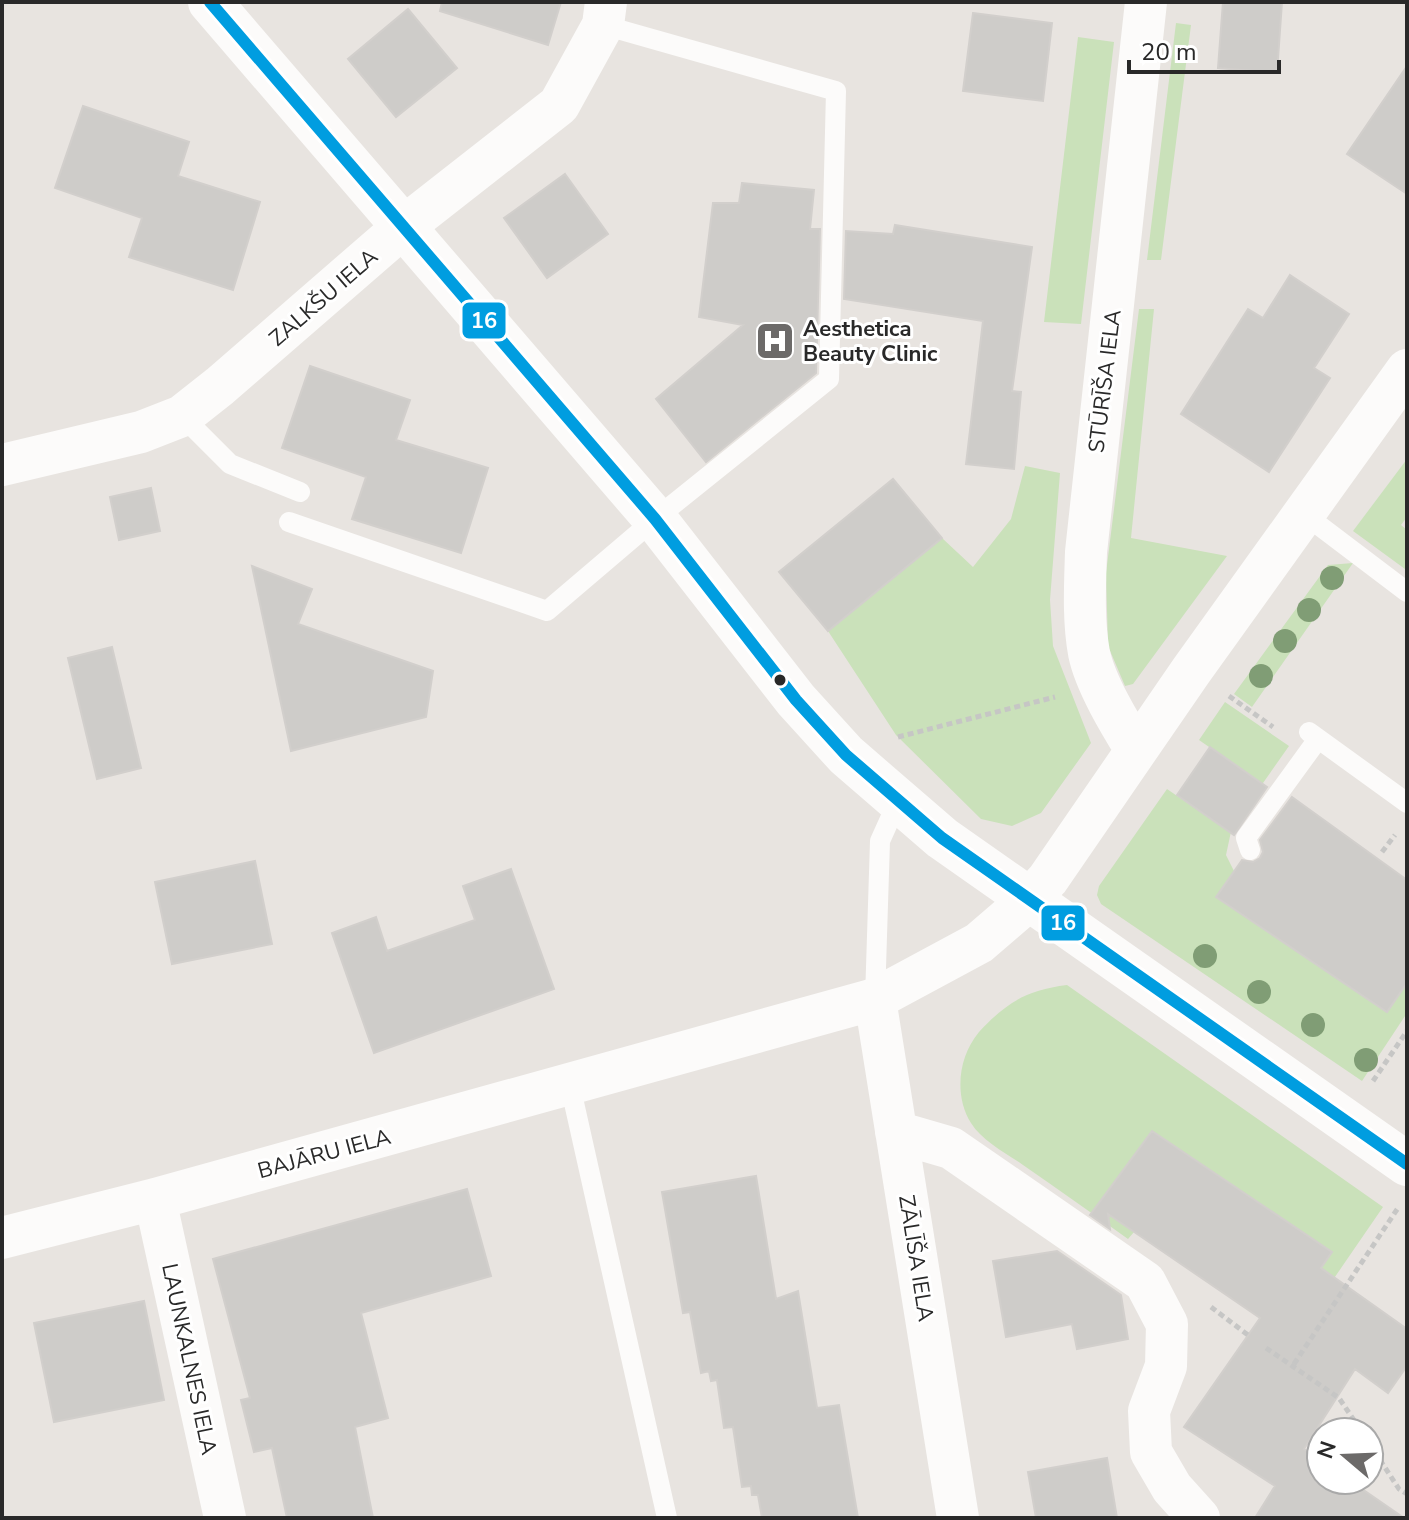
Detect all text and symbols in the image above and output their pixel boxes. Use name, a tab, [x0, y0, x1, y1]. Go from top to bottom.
scale bar	[1129, 24, 1279, 74]
text: 20 m	[1141, 36, 1197, 68]
street label: ZALKŠU IELA	[263, 242, 384, 353]
line badge: 16	[461, 301, 507, 340]
text: 16	[471, 306, 497, 336]
street label: STŪRĪŠA IELA	[1081, 308, 1129, 454]
place label: Aesthetica Beauty Clinic	[803, 314, 938, 369]
hospital icon: Aesthetica Beauty Clinic	[754, 320, 796, 362]
unlabelled marker	[772, 672, 788, 688]
line badge: 16	[1040, 904, 1086, 942]
text: 16	[1050, 908, 1076, 938]
street label: BAJĀRU IELA	[254, 1122, 394, 1186]
street label: ZĀLĪŠA IELA	[891, 1193, 941, 1323]
street label: LAUNKALNES IELA	[154, 1261, 224, 1458]
north arrow	[1305, 1416, 1385, 1496]
text: N	[1310, 1437, 1344, 1462]

